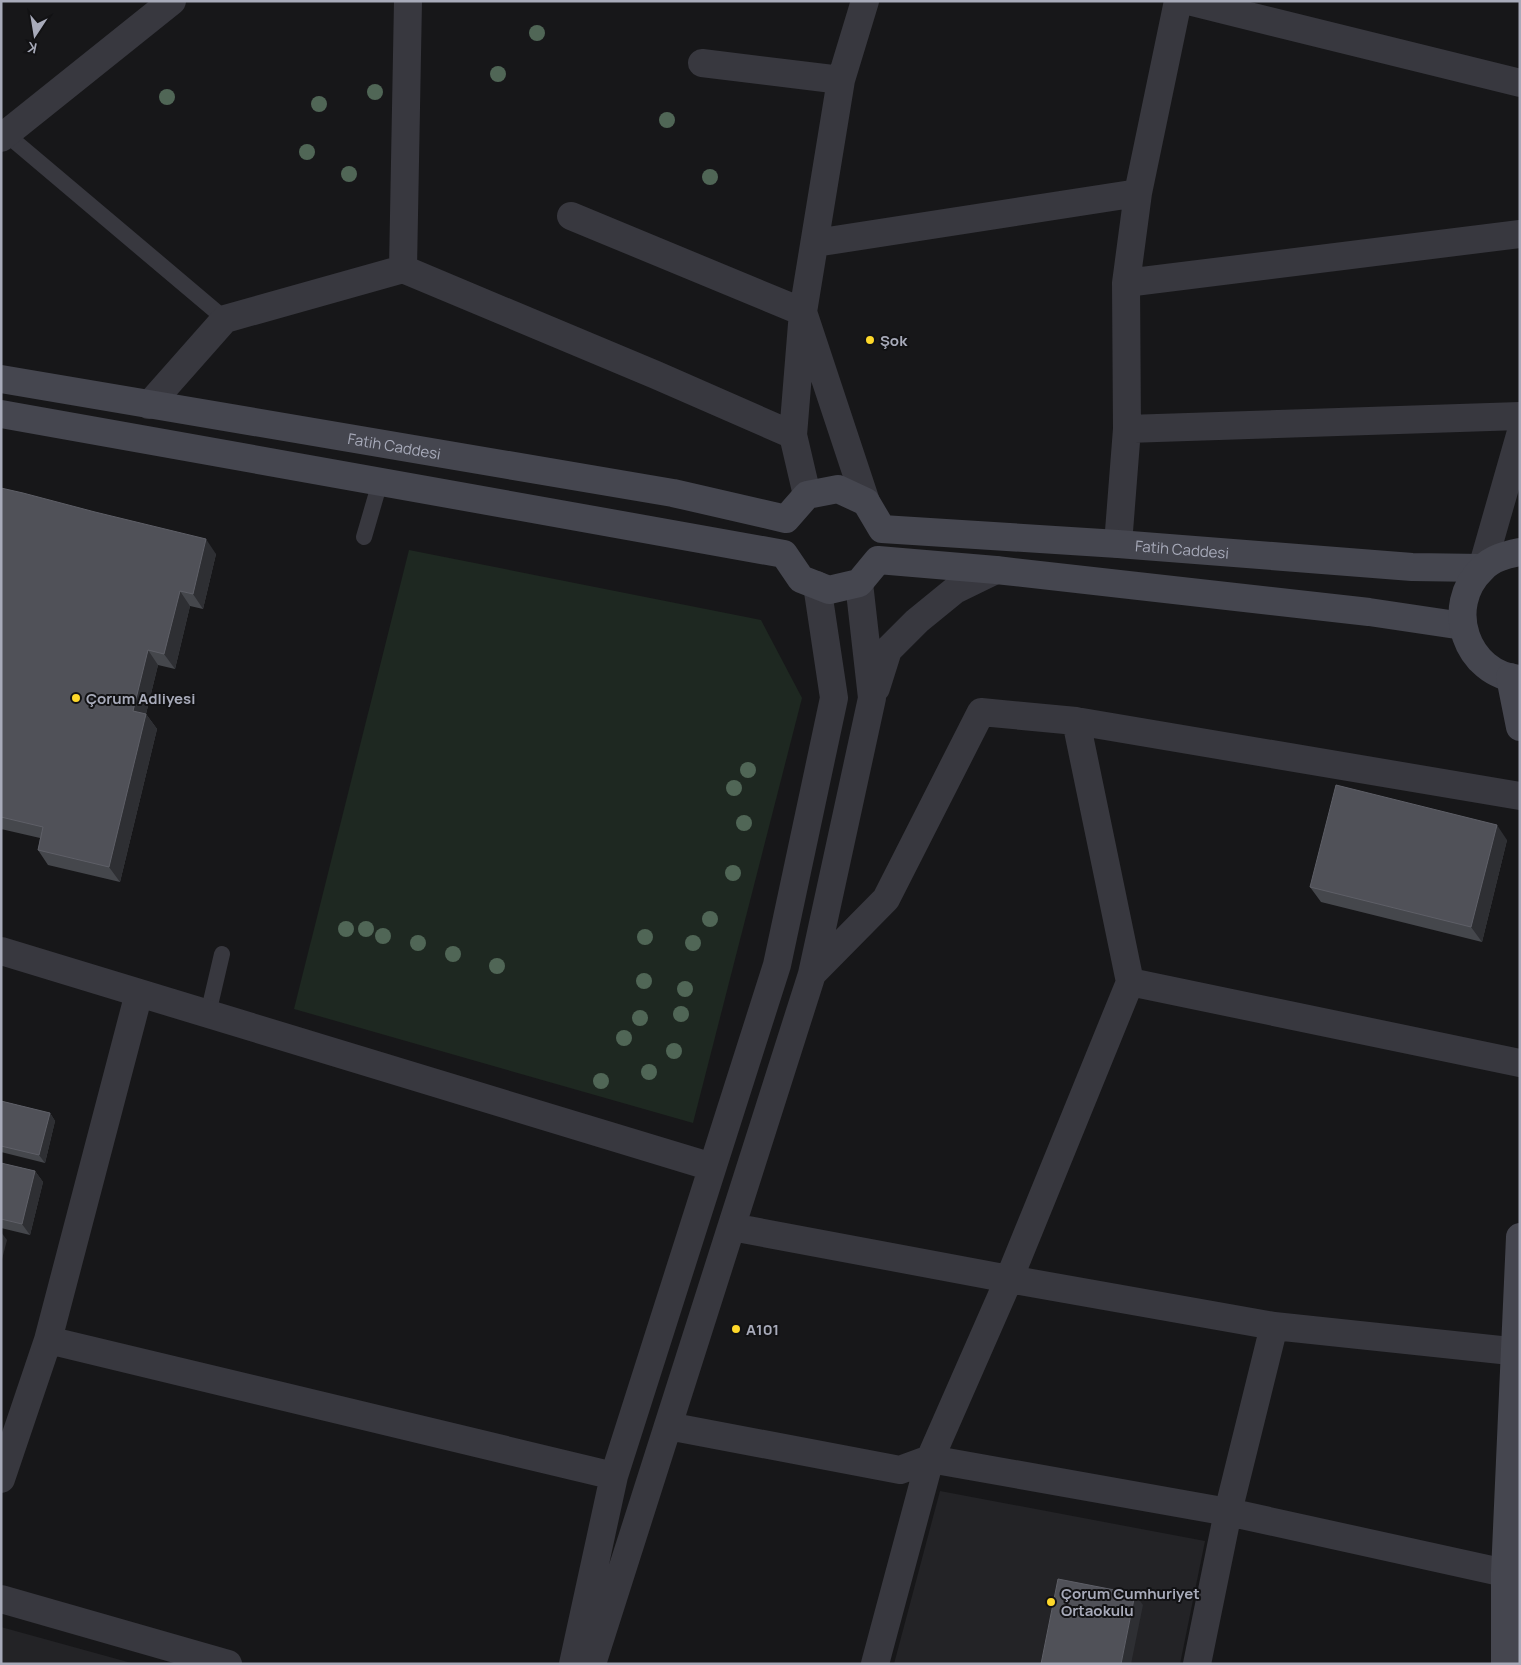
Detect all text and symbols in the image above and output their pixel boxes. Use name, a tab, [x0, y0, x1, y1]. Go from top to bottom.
north arrow	[10, 10, 60, 60]
text: K	[25, 38, 39, 58]
place label: Şok	[880, 330, 908, 351]
marker: Şok	[864, 334, 876, 346]
street label: Fatih Caddesi	[346, 428, 443, 464]
street label: Fatih Caddesi	[1134, 535, 1230, 563]
place label: Çorum Adliyesi	[86, 688, 195, 709]
marker: Çorum Adliyesi	[70, 692, 82, 704]
place label: A101	[746, 1319, 779, 1340]
marker: A101	[730, 1323, 742, 1335]
place label: Çorum Cumhuriyet Ortaokulu	[1061, 1583, 1200, 1621]
marker: Çorum Cumhuriyet Ortaokulu	[1045, 1596, 1057, 1608]

